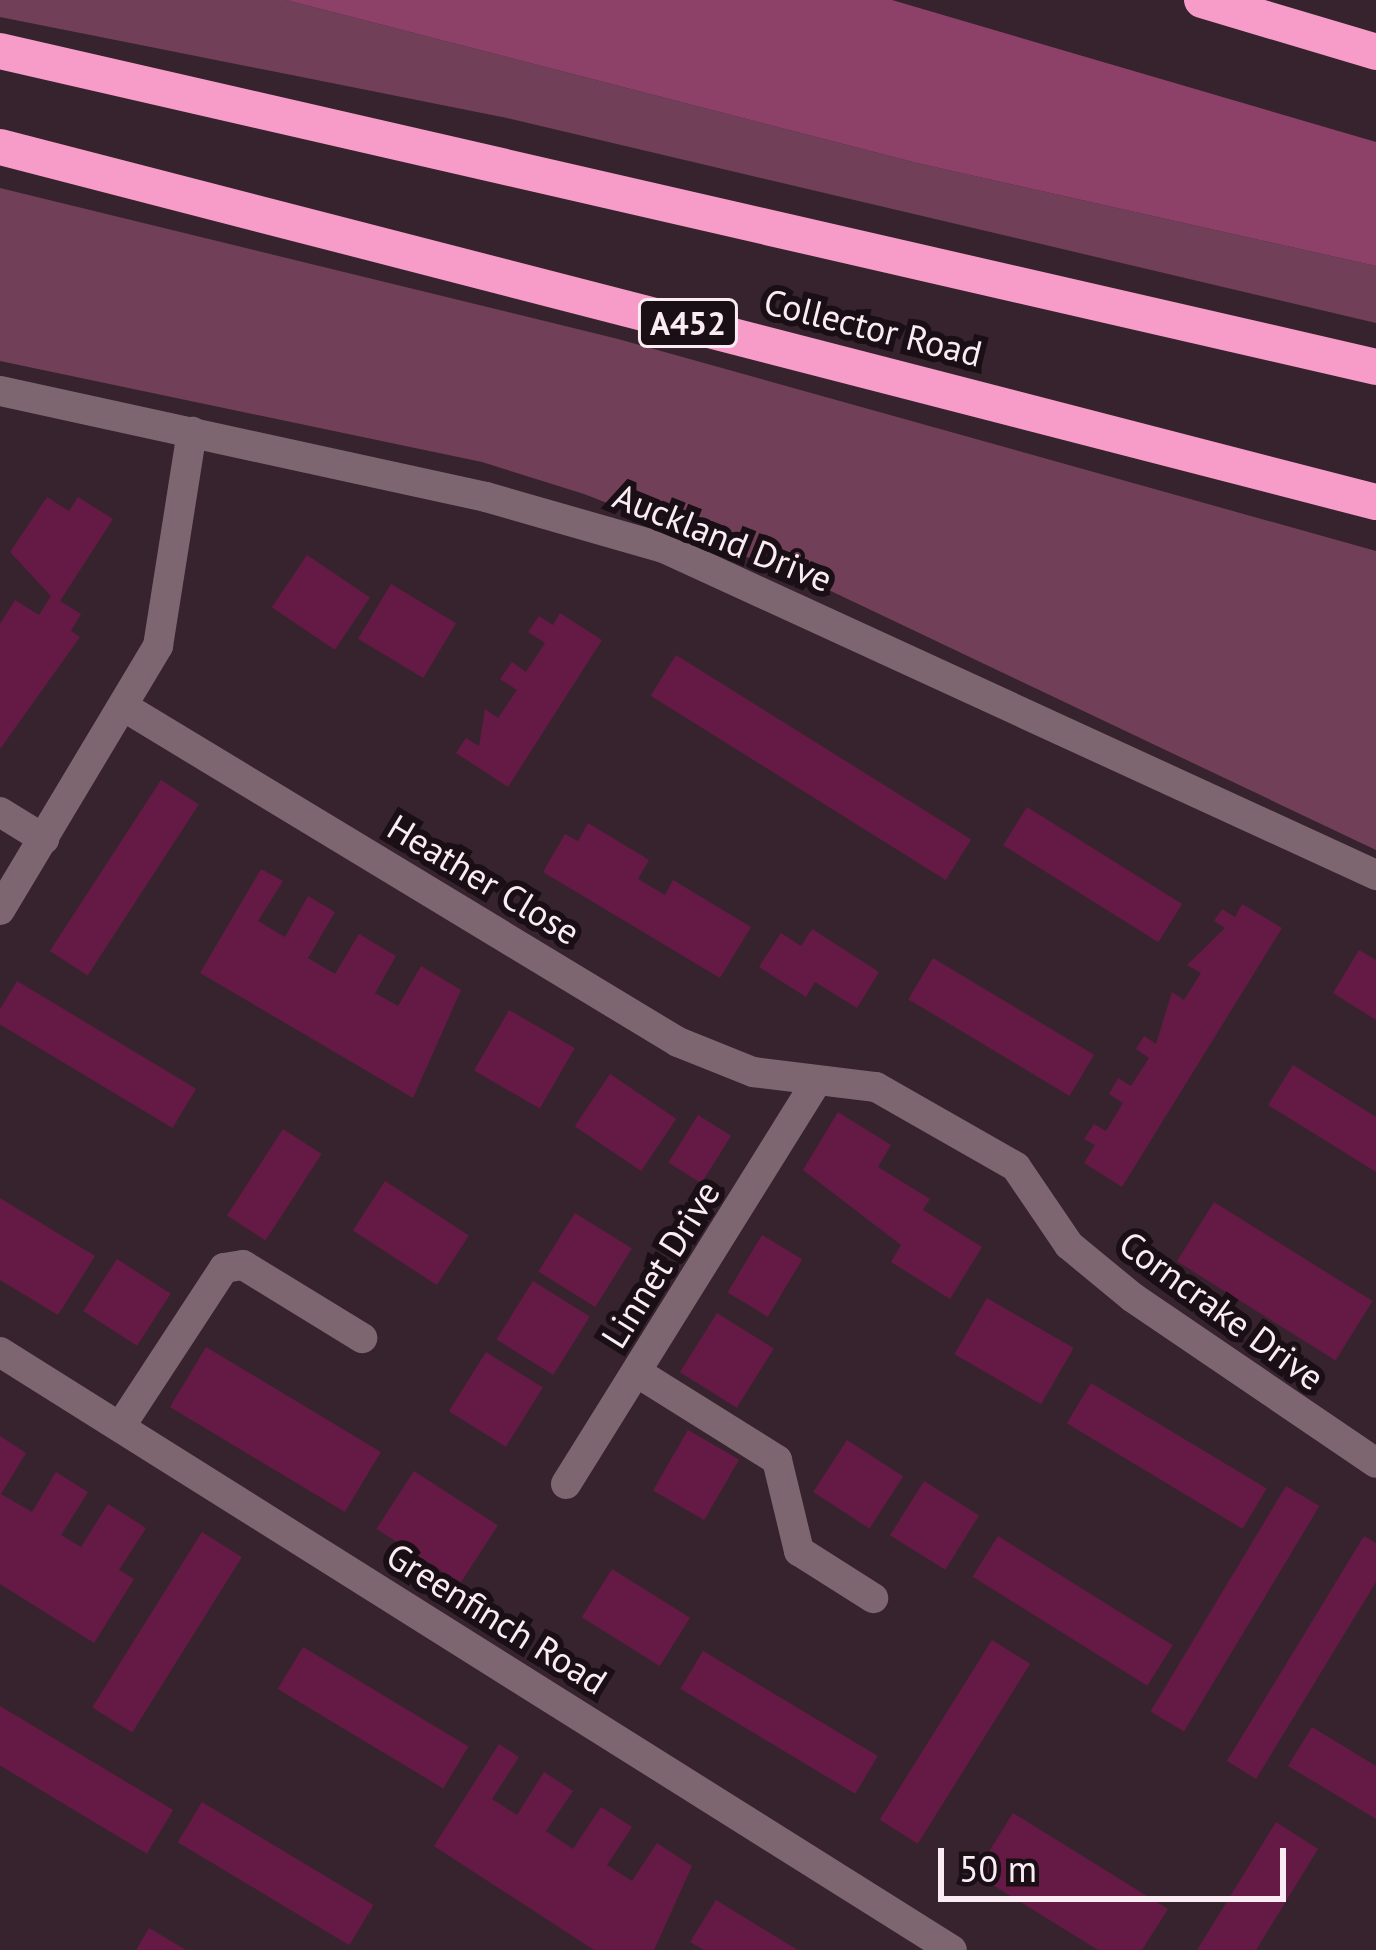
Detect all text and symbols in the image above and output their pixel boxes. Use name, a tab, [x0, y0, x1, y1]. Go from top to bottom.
street label: Collector Road	[760, 279, 986, 375]
road number: A452	[637, 296, 739, 350]
street label: Auckland Drive	[608, 474, 838, 600]
street label: Heather Close	[380, 805, 588, 953]
street label: Linnet Drive	[592, 1173, 728, 1355]
street label: Corncrake Drive	[1111, 1221, 1333, 1399]
street label: Greenfinch Road	[379, 1533, 615, 1703]
scale bar	[944, 1824, 1292, 1898]
text: 50 m	[959, 1845, 1037, 1892]

